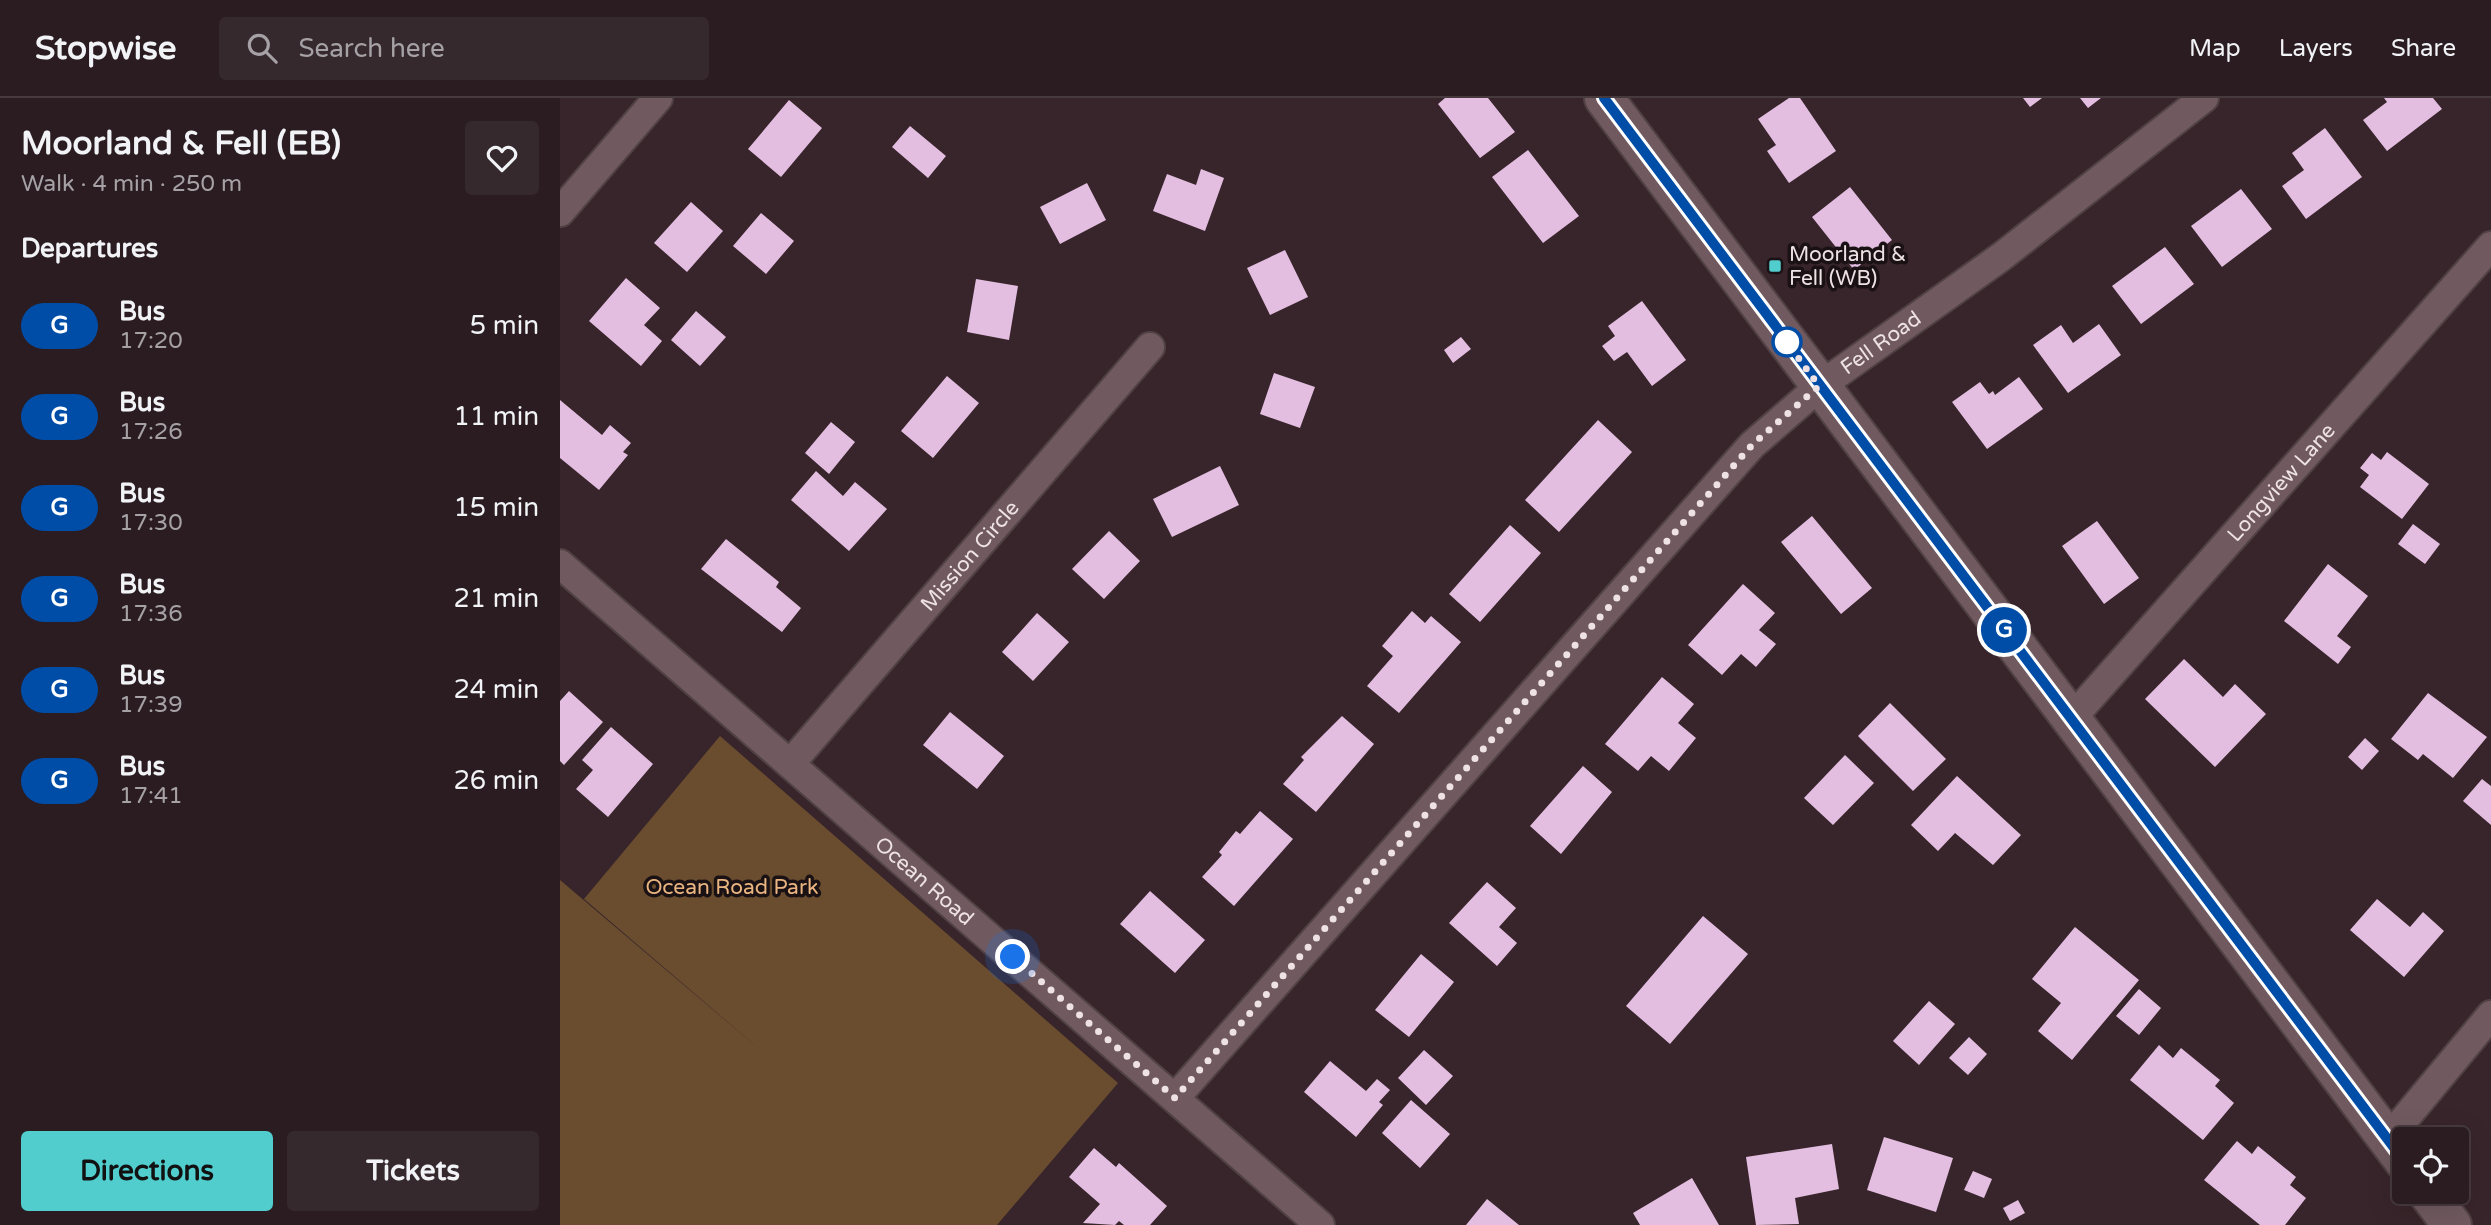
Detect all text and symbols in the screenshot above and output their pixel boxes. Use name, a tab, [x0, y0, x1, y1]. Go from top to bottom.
search box	[219, 17, 709, 80]
text: Stopwise	[35, 29, 177, 68]
icon: search	[243, 29, 281, 67]
text: Search here	[299, 33, 445, 64]
text: Map	[2189, 34, 2241, 63]
text: Layers	[2279, 34, 2353, 63]
text: Share	[2391, 34, 2456, 63]
button: heart	[465, 121, 539, 195]
text: Moorland & Fell (EB)	[21, 124, 341, 163]
text: Walk · 4 min · 250 m	[21, 170, 242, 198]
text: Departures	[21, 233, 158, 264]
place label: Moorland & Fell (WB)	[1789, 242, 1906, 291]
marker: Moorland & Fell (WB)	[1767, 258, 1783, 274]
text: Bus	[119, 296, 165, 327]
street label: Fell Road	[1836, 306, 1926, 380]
text: 5 min	[470, 310, 539, 341]
text: G	[50, 311, 69, 340]
text: 17:20	[119, 327, 183, 355]
unlabelled marker	[1772, 327, 1802, 357]
text: Bus	[119, 387, 165, 418]
text: 11 min	[453, 401, 539, 432]
text: G	[50, 402, 69, 431]
text: 17:26	[119, 418, 183, 446]
street label: Longview Lane	[2222, 418, 2341, 547]
text: Bus	[119, 478, 165, 509]
text: 15 min	[453, 492, 539, 523]
text: G	[50, 493, 69, 522]
street label: Mission Circle	[916, 496, 1025, 616]
text: 17:30	[119, 509, 183, 537]
text: Bus	[119, 569, 165, 600]
text: 21 min	[453, 583, 539, 614]
text: G	[50, 584, 69, 613]
text: 17:36	[119, 600, 183, 628]
line badge: G	[1981, 607, 2027, 653]
text: G	[1995, 615, 2013, 644]
text: Bus	[119, 660, 165, 691]
text: 24 min	[453, 674, 539, 705]
text: G	[50, 675, 69, 704]
text: 17:39	[119, 691, 183, 719]
text: Bus	[119, 751, 165, 782]
text: 26 min	[453, 765, 539, 796]
text: G	[50, 766, 69, 795]
text: 17:41	[119, 782, 183, 810]
street label: Ocean Road	[870, 832, 979, 931]
park label: Ocean Road Park	[646, 875, 818, 900]
your location	[995, 939, 1030, 974]
map controls	[2392, 1127, 2469, 1204]
button: locate	[2392, 1127, 2469, 1204]
button: Directions	[21, 1131, 273, 1211]
button: Tickets	[287, 1131, 539, 1211]

